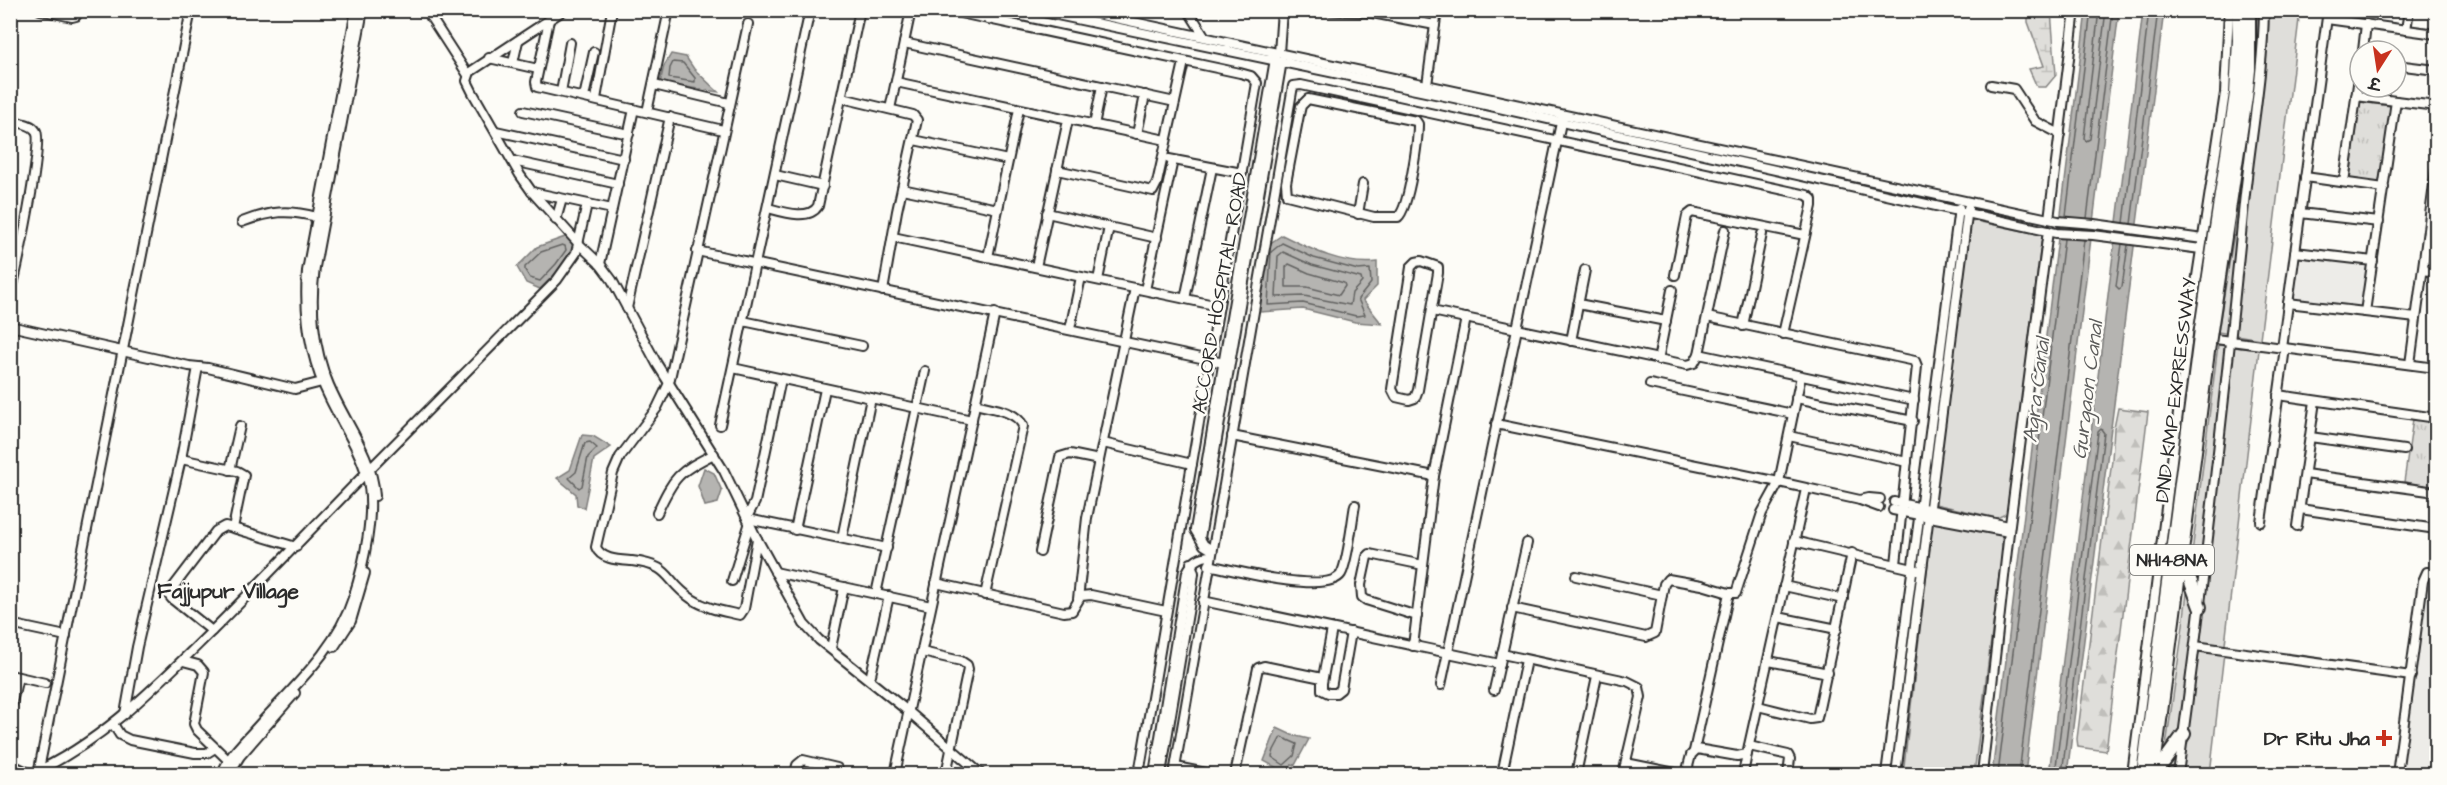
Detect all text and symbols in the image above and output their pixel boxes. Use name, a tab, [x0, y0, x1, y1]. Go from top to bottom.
north arrow	[2348, 39, 2408, 99]
text: उ	[2366, 71, 2385, 95]
street label: ACCORD HOSPITAL ROAD	[1185, 170, 1255, 416]
street label: DND KMP EXPRESSWAY	[2148, 276, 2204, 504]
water label: Gurgaon Canal	[2065, 317, 2112, 461]
water label: Agra Canal	[2016, 334, 2059, 444]
road number: NH148NA	[2130, 545, 2214, 575]
district label: Fajjupur Village	[157, 577, 299, 608]
place label: Dr Ritu Jha	[2264, 725, 2371, 753]
marker: Dr Ritu Jha	[2375, 729, 2393, 747]

